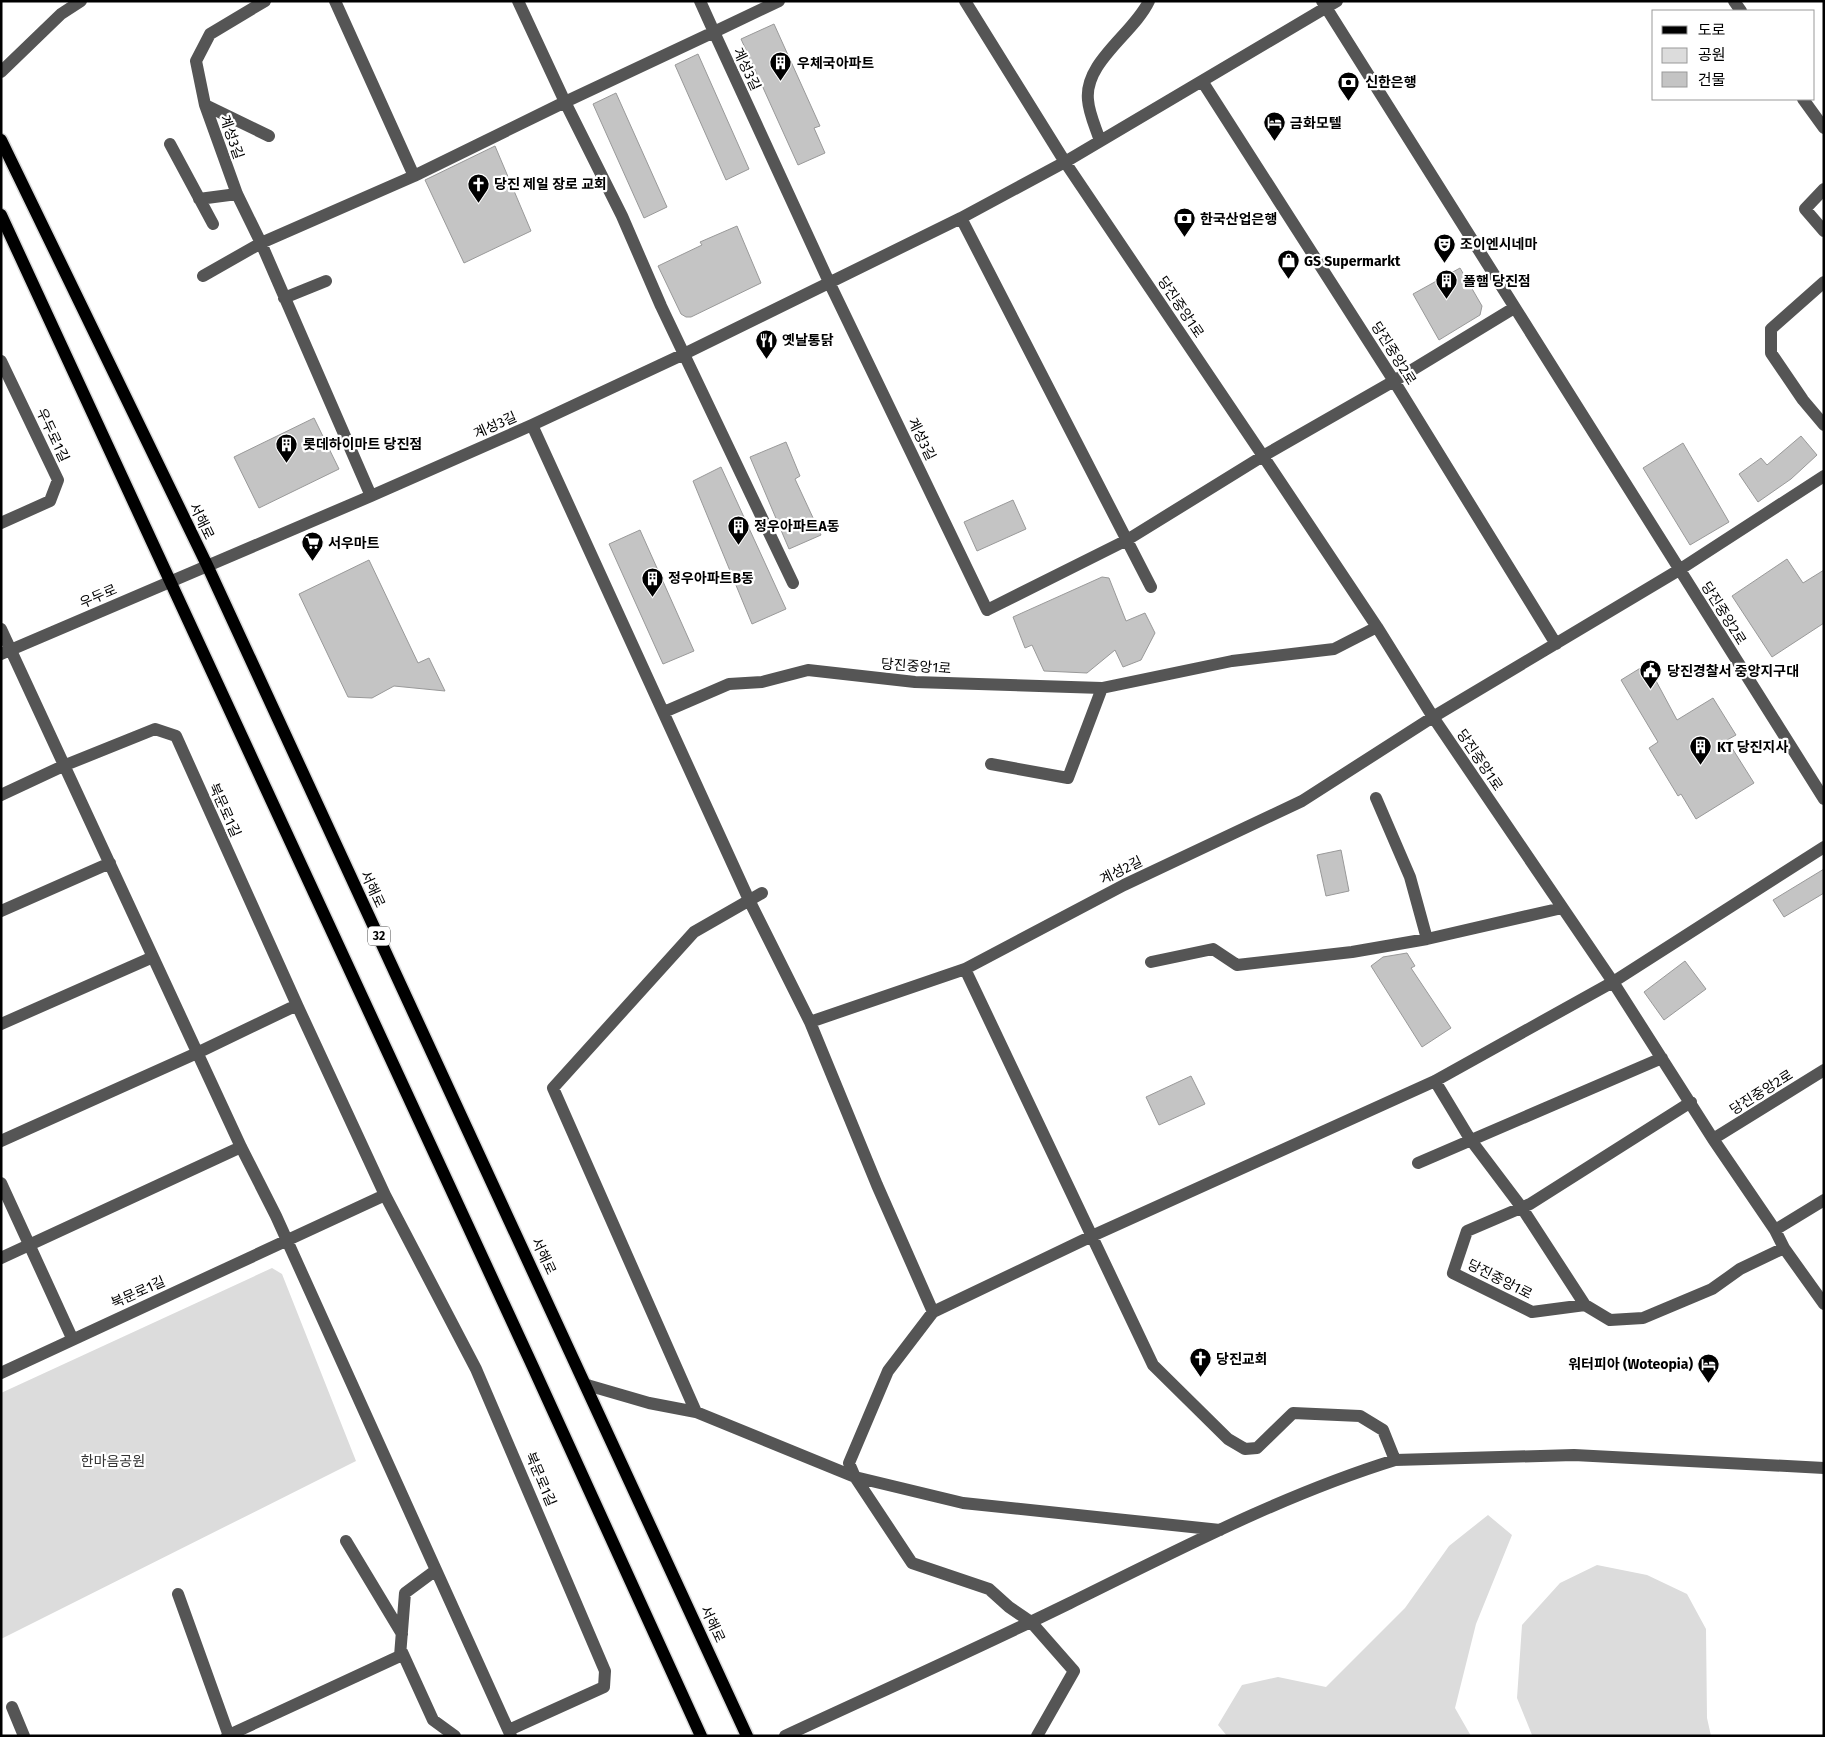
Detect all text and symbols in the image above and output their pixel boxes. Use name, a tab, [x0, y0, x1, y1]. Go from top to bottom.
legend	[1652, 10, 1815, 100]
text: 도로	[1698, 21, 1726, 39]
street label: 계성3길	[729, 45, 764, 93]
text: 공원	[1698, 46, 1726, 64]
building icon: 우체국아파트	[769, 51, 793, 82]
place label: 우체국아파트	[797, 55, 874, 72]
bank icon: 신한은행	[1337, 70, 1361, 101]
text: 건물	[1698, 71, 1726, 89]
place label: 신한은행	[1365, 74, 1417, 91]
hotel icon: 금화모텔	[1262, 111, 1286, 142]
street label: 계성3길	[216, 113, 247, 162]
place label: 금화모텔	[1290, 115, 1342, 132]
church icon: 당진 제일 장로 교회	[466, 172, 490, 203]
place label: 당진 제일 장로 교회	[494, 176, 607, 193]
bank icon: 한국산업은행	[1172, 207, 1196, 238]
place label: 한국산업은행	[1200, 211, 1277, 228]
theatre icon: 조이엔시네마	[1432, 232, 1456, 263]
place label: 조이엔시네마	[1460, 236, 1537, 253]
shop icon: GS Supermarkt	[1276, 249, 1300, 280]
place label: GS Supermarkt	[1304, 253, 1401, 270]
building icon: 폴햄 당진점	[1435, 269, 1459, 300]
street label: 당진중앙1로	[1154, 273, 1207, 341]
place label: 폴햄 당진점	[1463, 273, 1531, 290]
street label: 당진중앙2로	[1367, 319, 1420, 388]
restaurant icon: 옛날통닭	[754, 328, 778, 359]
place label: 옛날통닭	[782, 332, 834, 349]
street label: 우두로1길	[33, 406, 72, 465]
street label: 계성3길	[471, 408, 520, 443]
street label: 계성3길	[904, 415, 939, 463]
building icon: 롯데하이마트 당진점	[275, 432, 299, 463]
place label: 롯데하이마트 당진점	[303, 436, 422, 453]
street label: 서해로	[185, 500, 218, 542]
building icon: 정우아파트A동	[726, 514, 750, 545]
place label: 정우아파트A동	[754, 518, 840, 535]
supermarket icon: 서우마트	[300, 531, 324, 562]
place label: 서우마트	[328, 535, 380, 552]
building icon: 정우아파트B동	[640, 566, 664, 597]
place label: 정우아파트B동	[668, 570, 754, 587]
street label: 당진중앙2로	[1697, 579, 1750, 648]
street label: 우두로	[77, 581, 119, 612]
street label: 당진중앙1로	[880, 656, 952, 677]
public building icon: 당진경찰서 중앙지구대	[1639, 659, 1663, 690]
place label: 당진경찰서 중앙지구대	[1667, 663, 1799, 680]
street label: 당진중앙1로	[1453, 726, 1506, 794]
building icon: KT 당진지사	[1689, 735, 1713, 766]
place label: KT 당진지사	[1717, 739, 1788, 756]
street label: 북문로1길	[205, 780, 244, 840]
street label: 계성2길	[1097, 853, 1145, 888]
street label: 서해로	[357, 868, 388, 910]
road number: 32	[368, 926, 390, 946]
street label: 당진중앙2로	[1727, 1066, 1796, 1119]
street label: 서해로	[528, 1235, 559, 1277]
street label: 당진중앙1로	[1465, 1256, 1535, 1303]
street label: 북문로1길	[108, 1273, 168, 1312]
church icon: 당진교회	[1188, 1347, 1212, 1378]
place label: 당진교회	[1216, 1351, 1268, 1368]
hotel icon: 워터피아 (Woteopia)	[1697, 1352, 1721, 1383]
place label: 워터피아 (Woteopia)	[1568, 1356, 1693, 1373]
street label: 북문로1길	[521, 1449, 560, 1509]
park label: 한마음공원	[81, 1453, 145, 1470]
street label: 서해로	[697, 1603, 728, 1645]

